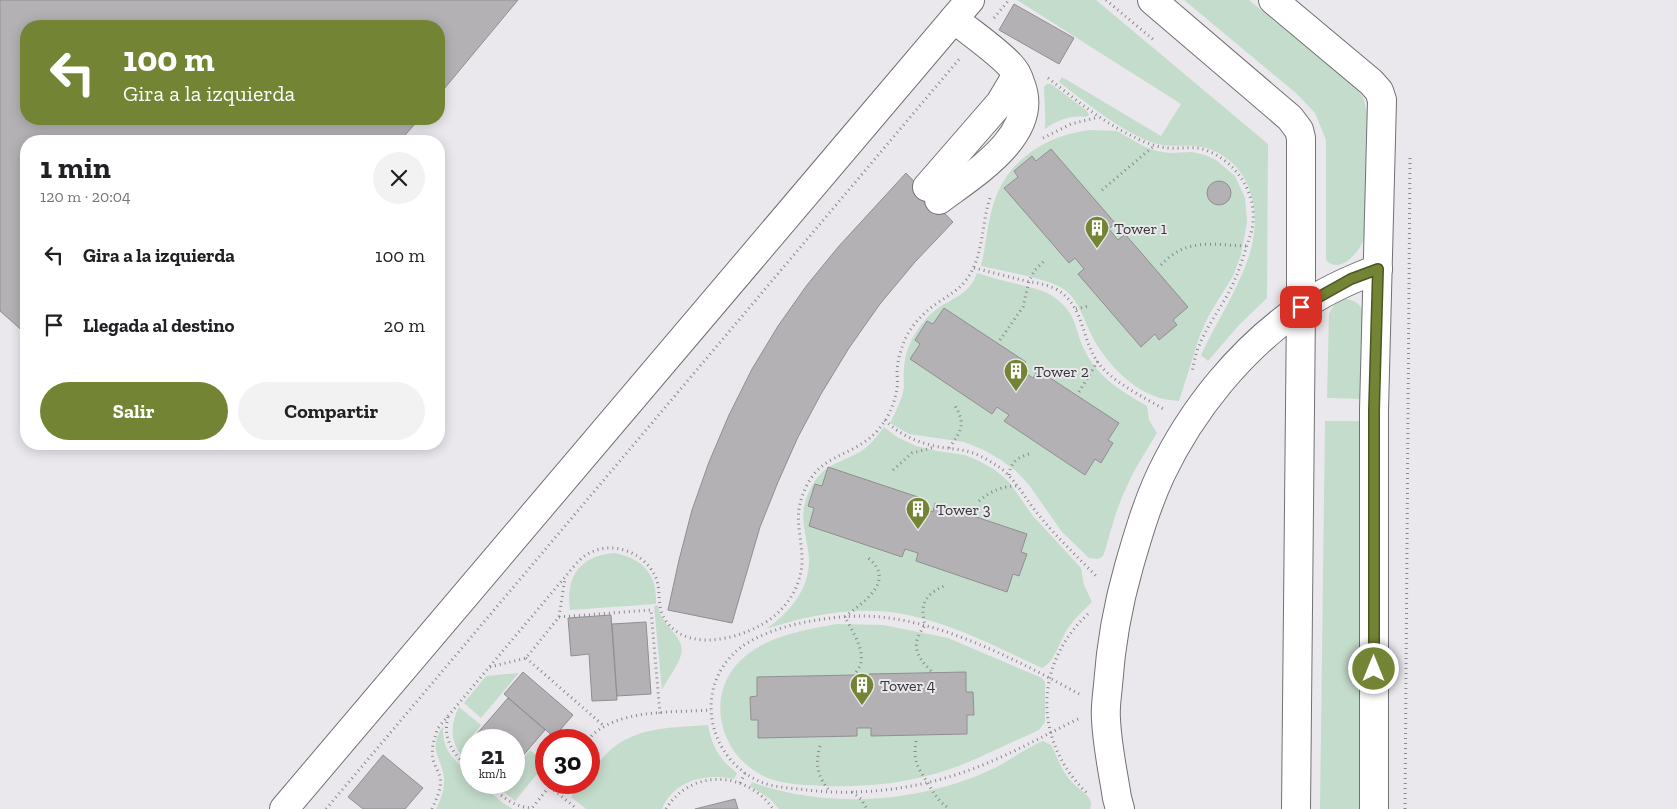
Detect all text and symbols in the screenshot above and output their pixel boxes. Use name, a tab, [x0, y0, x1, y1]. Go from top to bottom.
text: 100 m	[123, 38, 215, 80]
icon: left	[40, 40, 105, 105]
text: Gira a la izquierda	[123, 80, 295, 107]
text: 1 min	[40, 150, 111, 186]
button: close	[373, 152, 425, 204]
text: 120 m · 20:04	[40, 187, 131, 206]
building icon: Tower 1	[1084, 215, 1110, 249]
place label: Tower 1	[1114, 219, 1167, 238]
icon: left	[40, 241, 68, 269]
text: Gira a la izquierda	[83, 244, 235, 267]
text: 100 m	[375, 244, 425, 267]
pin	[1280, 286, 1322, 328]
icon: arrive	[1287, 293, 1315, 321]
icon: arrive	[40, 311, 68, 339]
text: Llegada al destino	[83, 314, 234, 337]
text: 20 m	[384, 314, 425, 337]
building icon: Tower 2	[1003, 358, 1029, 392]
place label: Tower 2	[1034, 362, 1089, 381]
button: Salir	[40, 382, 228, 440]
button: Compartir	[238, 382, 425, 440]
building icon: Tower 3	[905, 496, 931, 530]
place label: Tower 3	[936, 500, 991, 519]
position arrow	[1347, 642, 1399, 694]
building icon: Tower 4	[849, 672, 875, 706]
place label: Tower 4	[880, 676, 936, 695]
speed limit sign: 30	[535, 729, 600, 794]
text: 21	[481, 740, 504, 770]
text: km/h	[479, 767, 506, 781]

